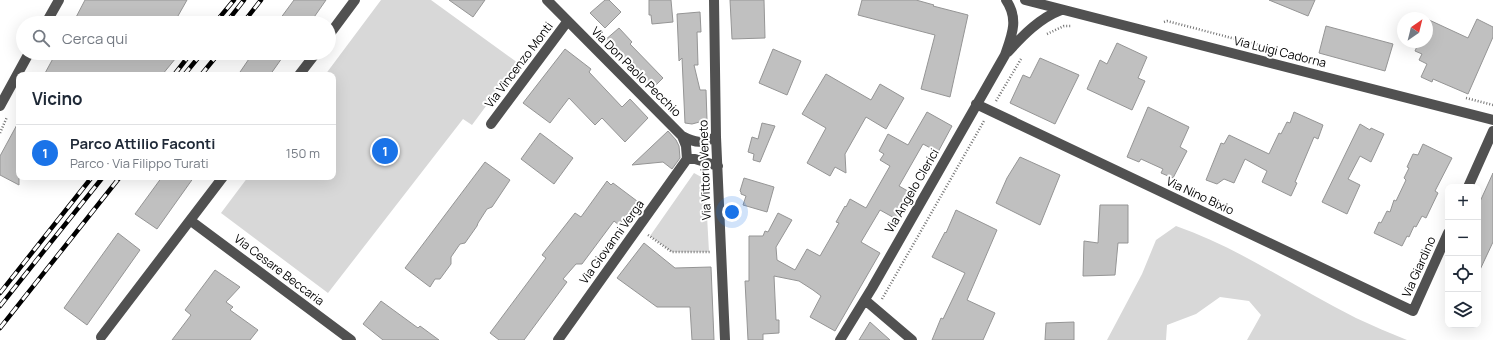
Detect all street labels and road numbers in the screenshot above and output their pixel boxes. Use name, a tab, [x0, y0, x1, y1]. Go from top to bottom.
street label: Via Vincenzo Monti	[481, 18, 557, 111]
street label: Via Don Paolo Pecchio	[588, 23, 685, 120]
street label: Via Luigi Cadorna	[1232, 32, 1328, 71]
street label: Via Vittorio Veneto	[694, 120, 715, 220]
street label: Via Angelo Clerici	[880, 145, 943, 236]
street label: Via Nino Bixio	[1164, 172, 1237, 219]
street label: Via Giovanni Verga	[575, 196, 648, 287]
street label: Via Cesare Beccaria	[231, 230, 328, 309]
street label: Via Giardino	[1398, 234, 1440, 300]

